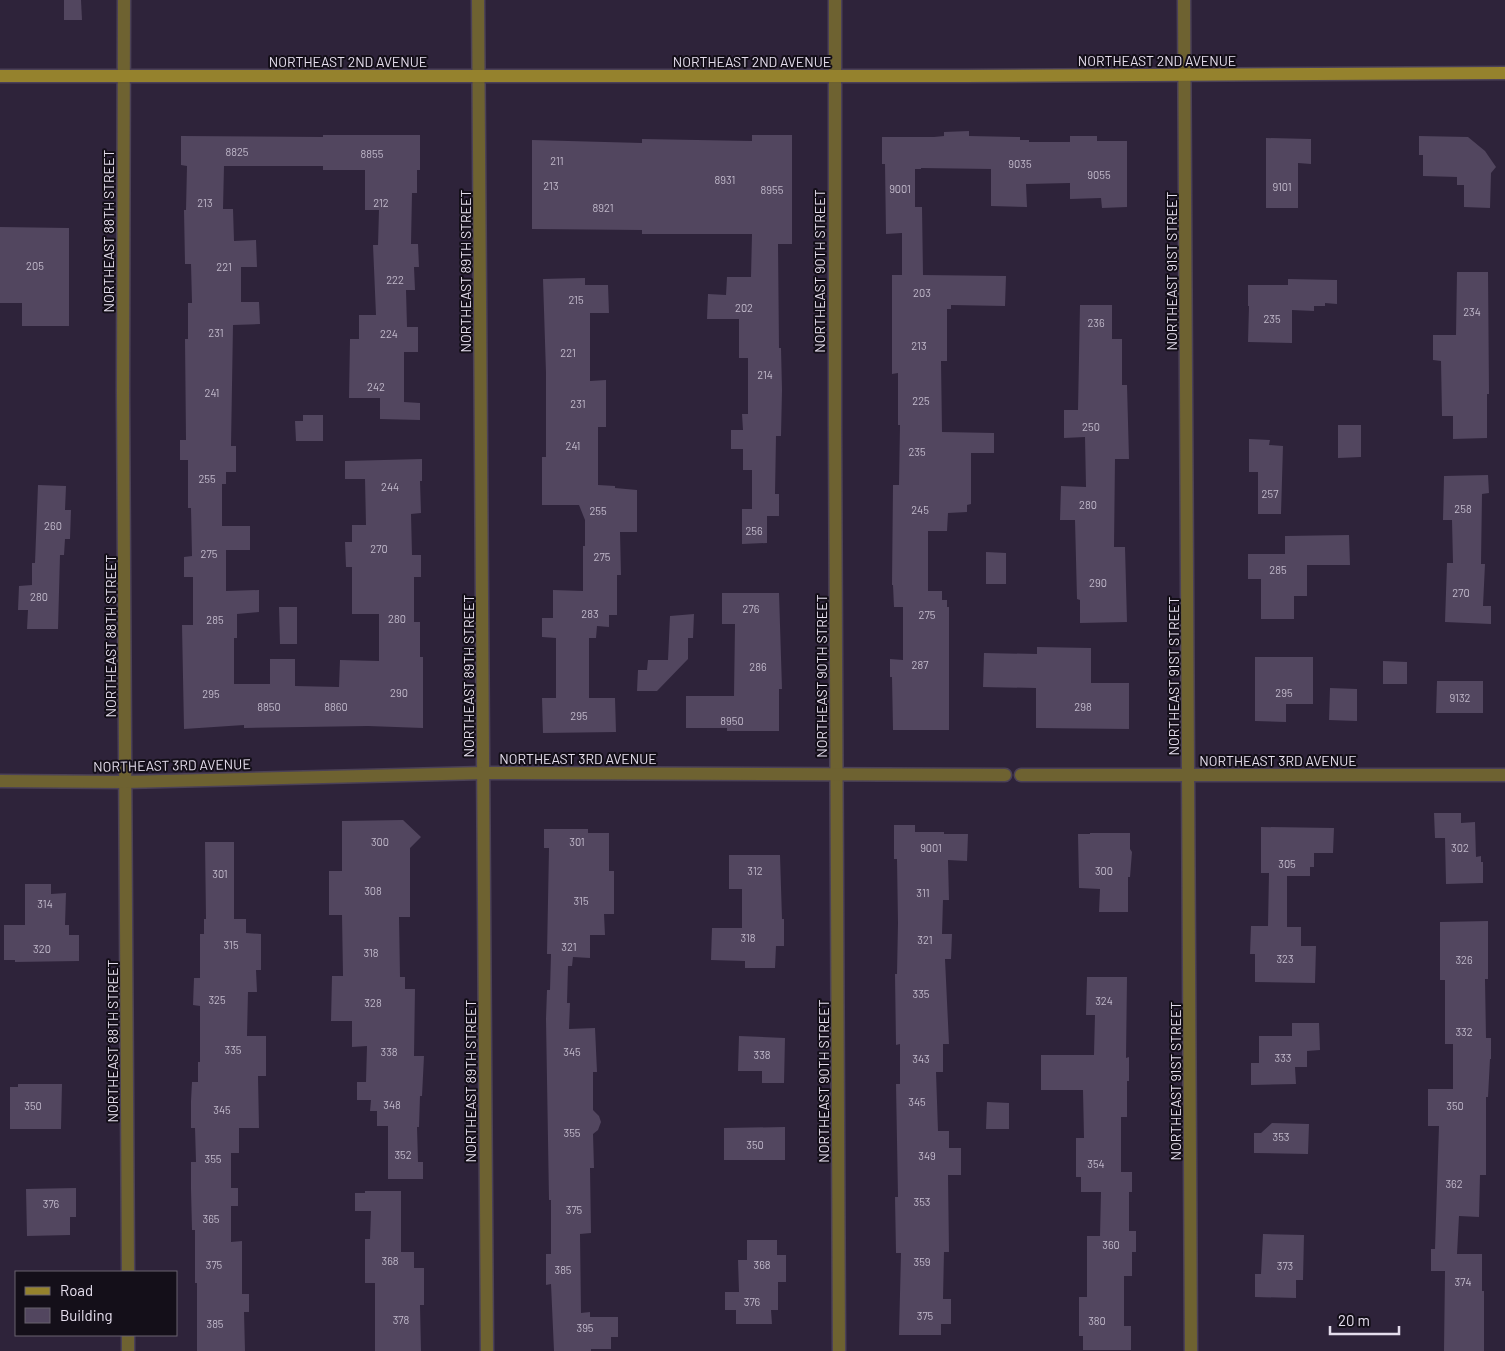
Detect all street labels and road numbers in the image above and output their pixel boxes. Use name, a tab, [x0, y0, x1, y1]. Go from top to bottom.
street label: NORTHEAST 2ND AVENUE	[1078, 52, 1236, 69]
street label: NORTHEAST 2ND AVENUE	[269, 53, 427, 70]
street label: NORTHEAST 2ND AVENUE	[673, 53, 831, 70]
street label: NORTHEAST 88TH STREET	[100, 150, 117, 312]
street label: NORTHEAST 90TH STREET	[811, 189, 828, 353]
street label: NORTHEAST 89TH STREET	[457, 190, 474, 352]
street label: NORTHEAST 91ST STREET	[1163, 192, 1180, 350]
street label: NORTHEAST 88TH STREET	[102, 555, 119, 717]
street label: NORTHEAST 90TH STREET	[813, 594, 830, 758]
street label: NORTHEAST 89TH STREET	[460, 595, 477, 757]
street label: NORTHEAST 91ST STREET	[1165, 597, 1182, 755]
street label: NORTHEAST 3RD AVENUE	[499, 750, 657, 767]
street label: NORTHEAST 3RD AVENUE	[1199, 752, 1357, 769]
street label: NORTHEAST 3RD AVENUE	[93, 755, 251, 775]
street label: NORTHEAST 88TH STREET	[104, 960, 121, 1122]
street label: NORTHEAST 90TH STREET	[815, 999, 832, 1163]
street label: NORTHEAST 89TH STREET	[462, 1000, 479, 1162]
street label: NORTHEAST 91ST STREET	[1167, 1002, 1184, 1160]

